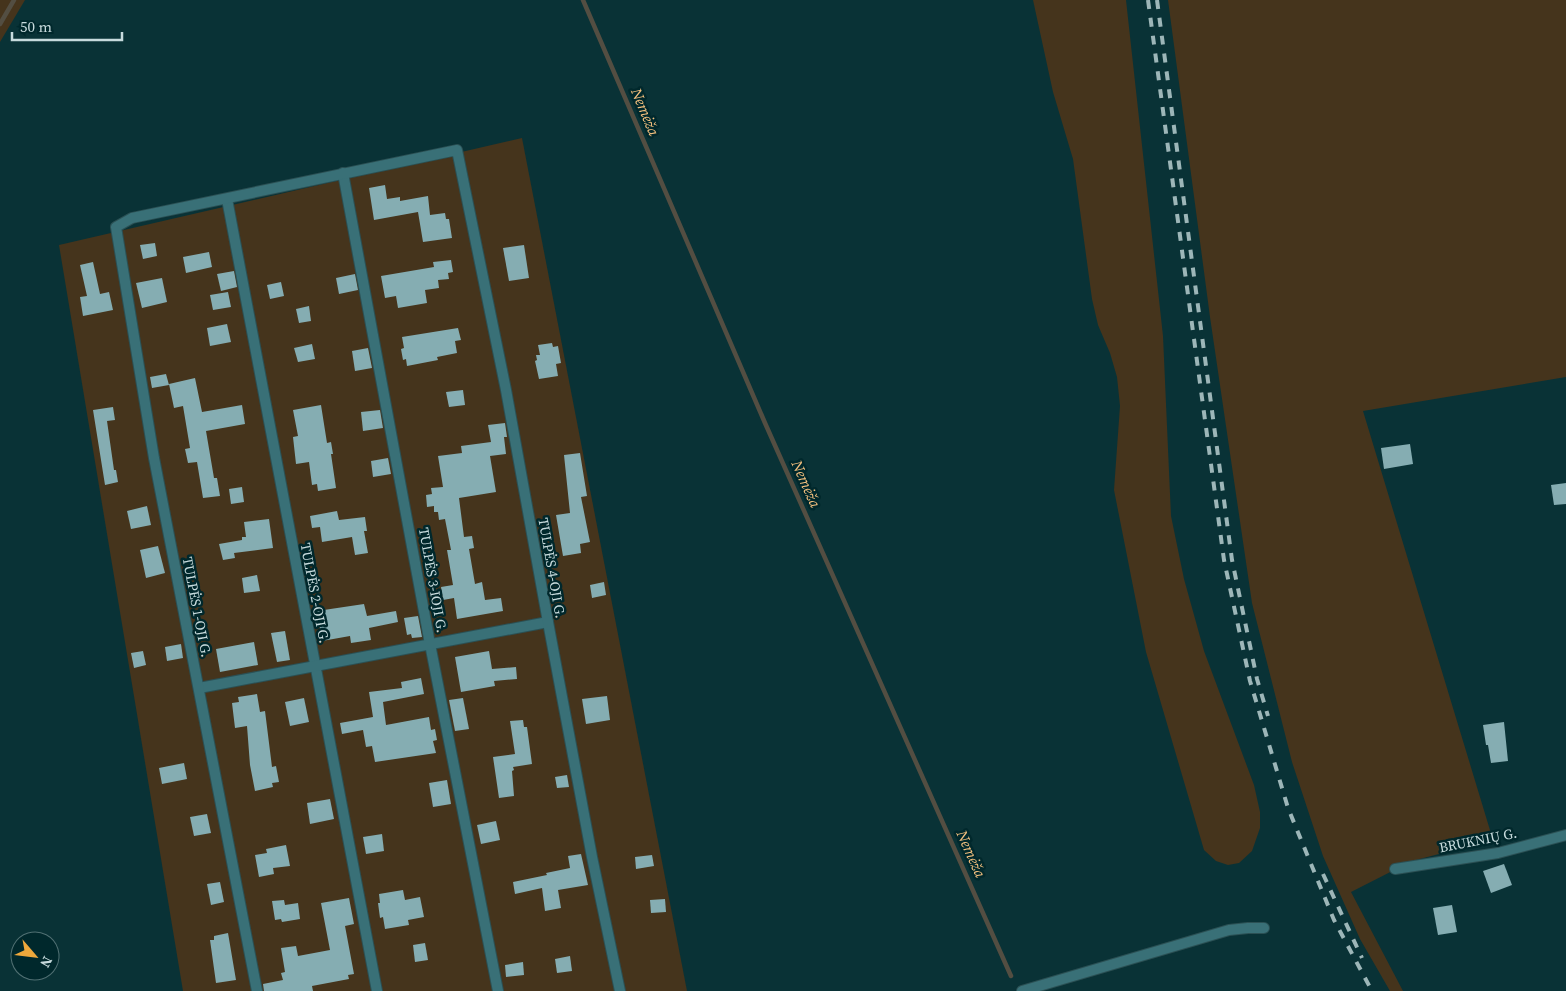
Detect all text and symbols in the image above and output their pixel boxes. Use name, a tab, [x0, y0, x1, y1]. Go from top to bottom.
scale bar	[12, 10, 122, 42]
text: 50 m	[20, 16, 52, 37]
water label: Nemėža	[626, 84, 665, 139]
water label: Nemėža	[786, 456, 826, 511]
street label: TULPĖS 4-OJI G.	[533, 516, 571, 620]
street label: TULPĖS 3-IOJI G.	[414, 526, 452, 634]
street label: TULPĖS 2-OJI G.	[295, 541, 335, 645]
street label: TULPĖS 1-OJI G.	[177, 555, 217, 659]
street label: BRUKNIŲ G.	[1437, 823, 1519, 857]
water label: Nemėža	[951, 826, 991, 881]
north arrow	[10, 931, 60, 981]
text: N	[35, 953, 58, 971]

